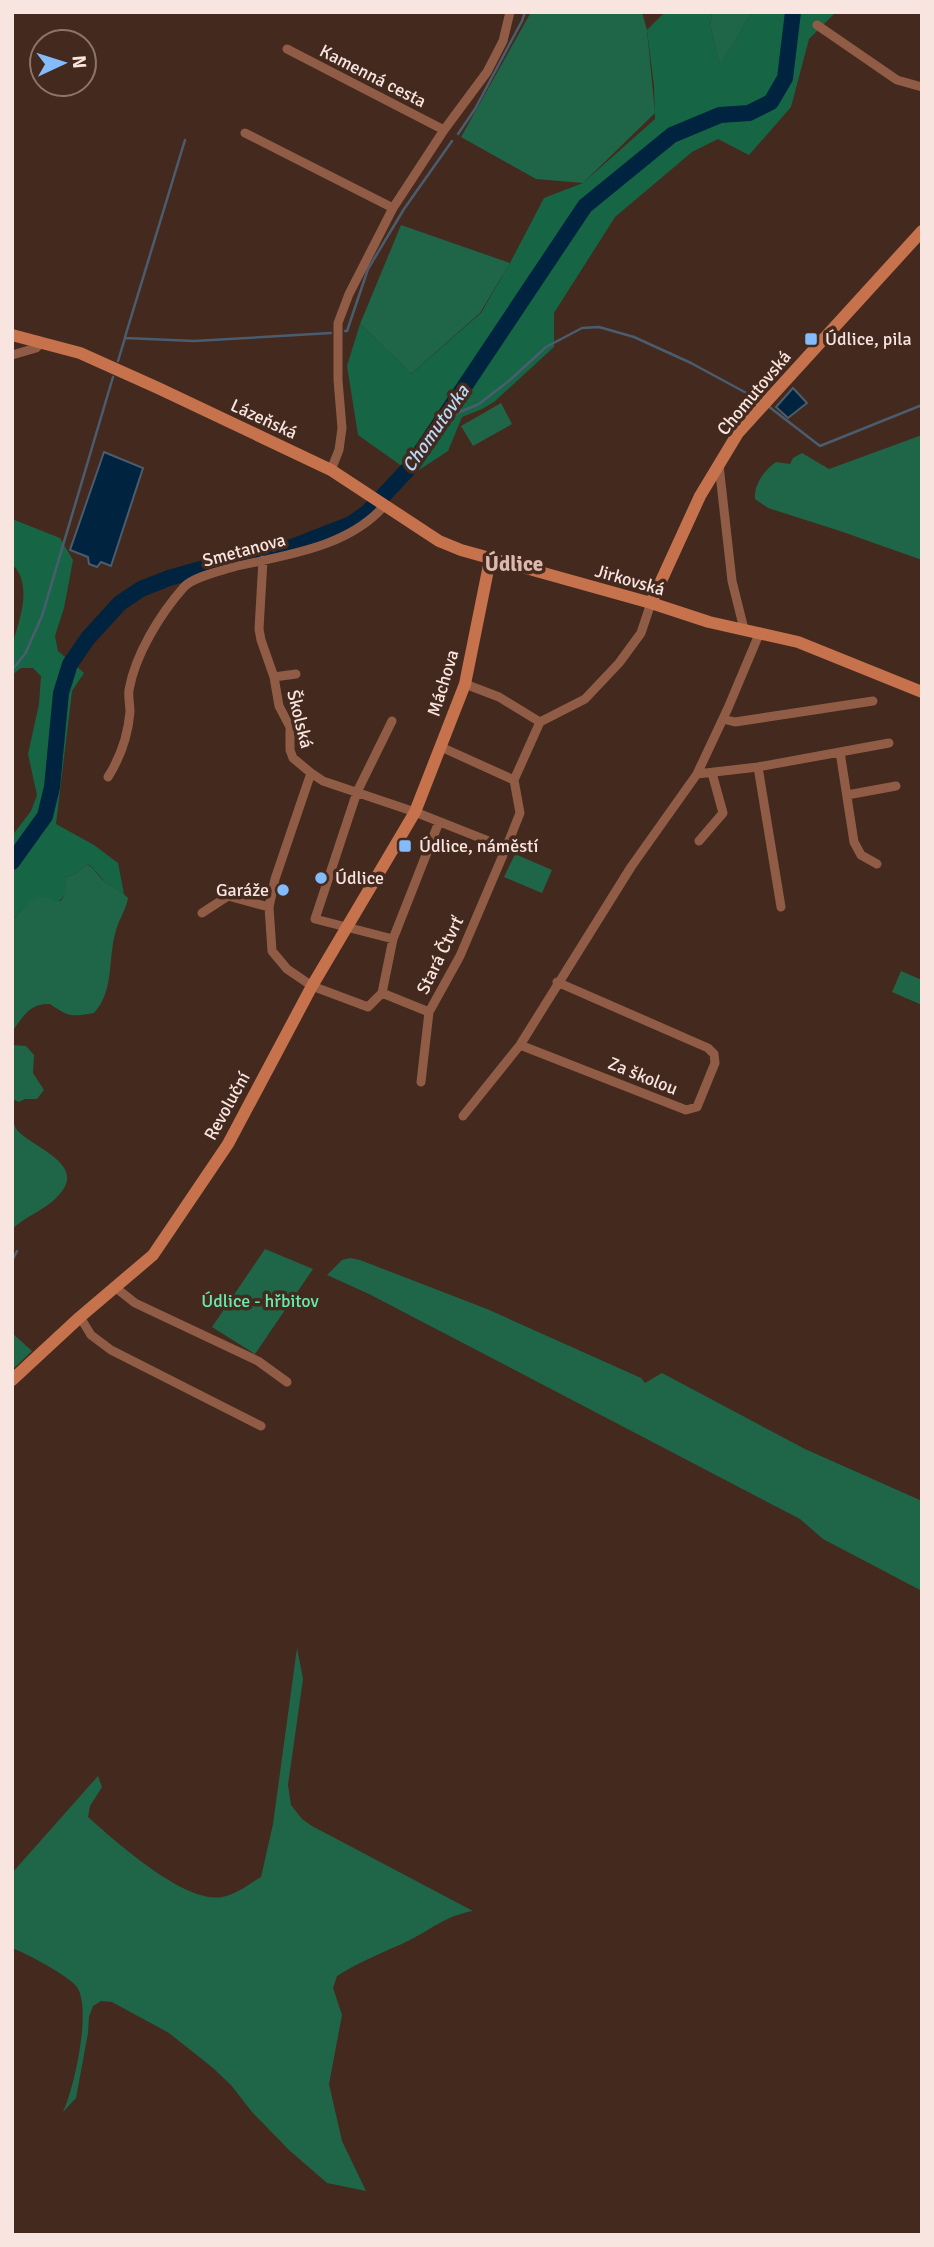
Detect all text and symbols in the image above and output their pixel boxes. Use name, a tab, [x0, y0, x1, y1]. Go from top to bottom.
north arrow	[28, 28, 98, 98]
street label: Kamenná cesta	[316, 40, 430, 112]
text: N	[67, 54, 91, 69]
place label: Údlice, pila	[825, 328, 912, 350]
marker: Údlice, pila	[803, 331, 819, 347]
street label: Chomutovská	[712, 346, 796, 440]
water label: Chomutovka	[397, 379, 475, 477]
street label: Lázeňská	[227, 394, 301, 444]
street label: Smetanova	[200, 528, 288, 572]
district label: Údlice	[485, 550, 543, 577]
street label: Jirkovská	[593, 560, 667, 600]
street label: Máchova	[422, 647, 464, 719]
street label: Školská	[282, 688, 318, 750]
place label: Údlice, náměstí	[419, 835, 538, 857]
marker: Údlice, náměstí	[397, 838, 413, 854]
place label: Údlice	[335, 867, 384, 889]
marker: Údlice	[313, 870, 329, 886]
place label: Garáže	[216, 879, 269, 901]
marker: Garáže	[275, 882, 291, 898]
street label: Stará Čtvrť	[412, 912, 469, 998]
street label: Za školou	[605, 1052, 681, 1100]
street label: Revoluční	[199, 1068, 255, 1144]
park label: Údlice - hřbitov	[201, 1290, 320, 1312]

